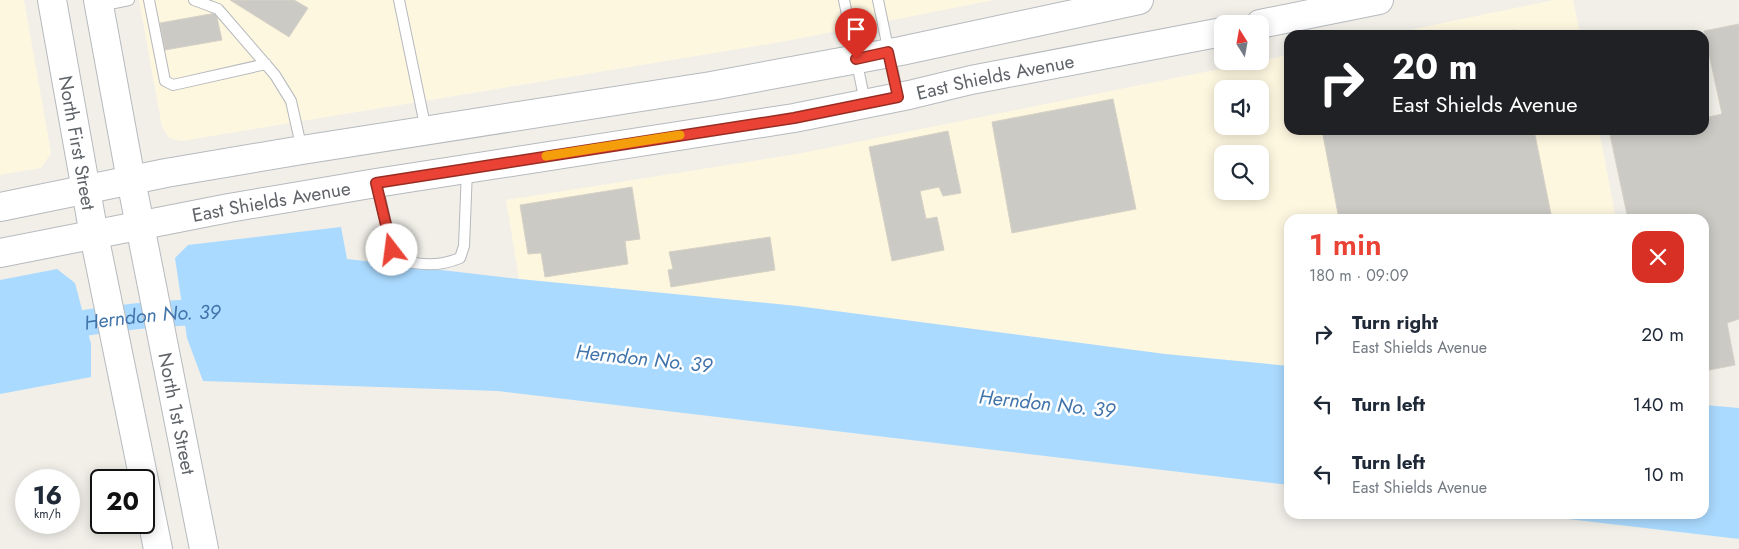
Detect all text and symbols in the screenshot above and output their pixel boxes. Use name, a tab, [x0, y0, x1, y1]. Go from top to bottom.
pin	[835, 8, 877, 59]
icon: arrive	[842, 15, 870, 43]
north arrow	[1214, 15, 1269, 70]
map controls	[1214, 15, 1269, 200]
text: 20 m	[1392, 42, 1477, 92]
street label: East Shields Avenue	[914, 47, 1077, 106]
icon: right	[1309, 50, 1374, 115]
street label: North First Street	[52, 73, 103, 213]
button: sound	[1214, 80, 1269, 135]
text: East Shields Avenue	[1392, 88, 1578, 120]
button: search	[1214, 145, 1269, 200]
street label: East Shields Avenue	[189, 174, 353, 229]
position arrow	[365, 223, 417, 275]
text: 1 min	[1309, 223, 1382, 266]
button: close	[1632, 231, 1684, 283]
text: 180 m · 09:09	[1309, 264, 1409, 287]
water label: Herndon No. 39	[82, 297, 221, 337]
text: Turn right	[1352, 309, 1438, 336]
icon: right	[1309, 320, 1337, 348]
text: 20 m	[1641, 321, 1684, 348]
text: East Shields Avenue	[1352, 336, 1487, 359]
water label: Herndon No. 39	[574, 337, 714, 381]
street label: North 1st Street	[152, 350, 203, 477]
water label: Herndon No. 39	[977, 382, 1117, 426]
icon: left	[1309, 390, 1337, 418]
text: Turn left	[1352, 391, 1425, 418]
text: 140 m	[1632, 391, 1684, 418]
text: Turn left	[1352, 449, 1425, 476]
icon: left	[1309, 460, 1337, 488]
text: 10 m	[1644, 461, 1684, 488]
speed limit sign: 20	[90, 469, 155, 534]
text: East Shields Avenue	[1352, 476, 1487, 499]
text: 16	[33, 477, 62, 513]
text: km/h	[34, 505, 61, 523]

